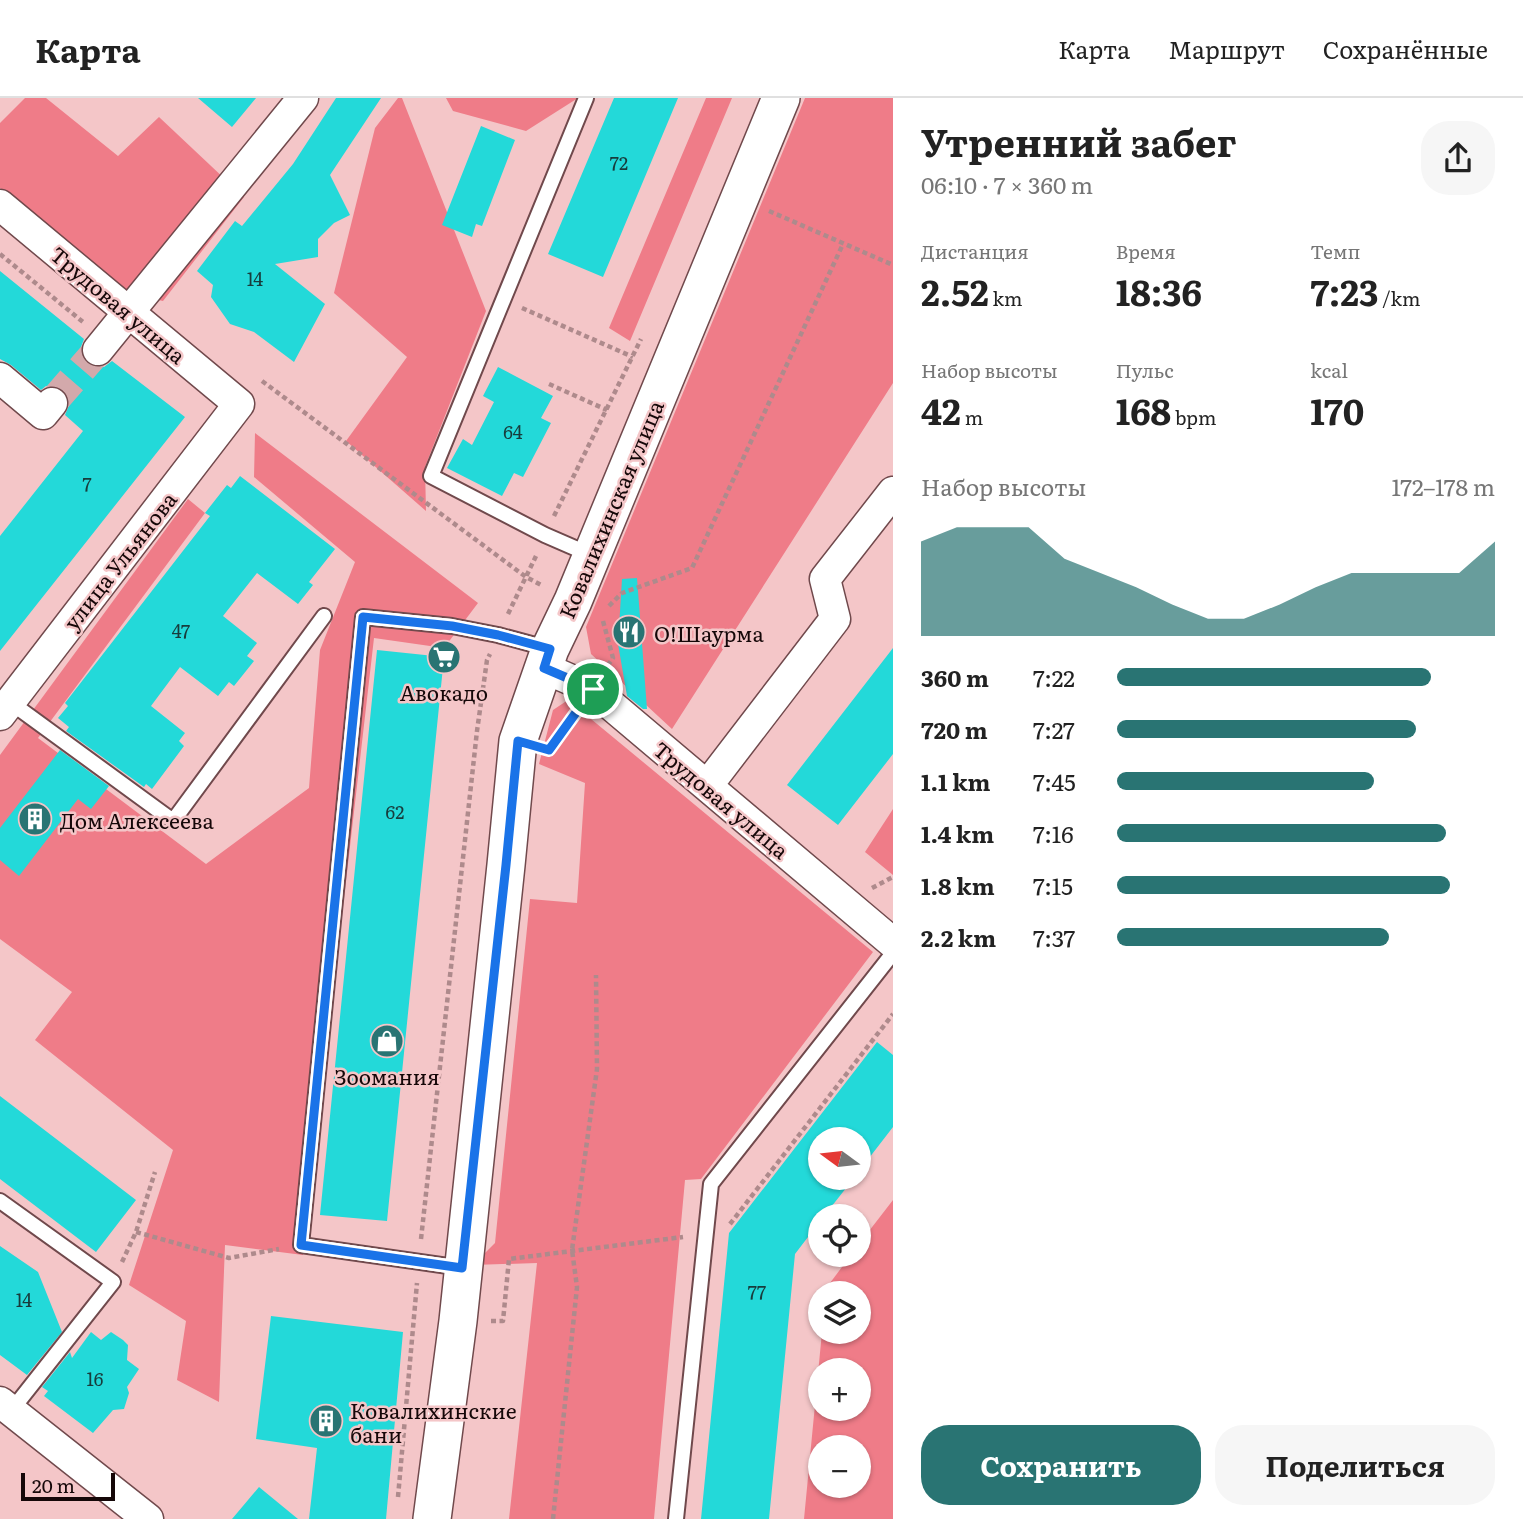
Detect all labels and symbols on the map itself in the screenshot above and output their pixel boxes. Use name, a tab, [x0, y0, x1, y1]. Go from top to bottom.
house number: 72	[610, 149, 628, 176]
street label: Трудовая улица	[45, 238, 194, 370]
house number: 14	[247, 265, 263, 292]
street label: Ковалихинская улица	[550, 394, 670, 623]
house number: 64	[503, 418, 523, 445]
house number: 7	[82, 470, 92, 497]
street label: улица Ульянова	[55, 484, 183, 636]
restaurant icon: О!Шаурма	[610, 613, 648, 651]
house number: 47	[172, 617, 190, 644]
place label: О!Шаурма	[654, 617, 764, 648]
supermarket icon: Авокадо	[425, 638, 463, 676]
pin	[563, 659, 623, 719]
place label: Авокадо	[400, 676, 488, 707]
street label: Трудовая улица	[648, 733, 797, 865]
house number: 62	[386, 798, 404, 825]
building icon: Дом Алексеева	[16, 800, 54, 838]
place label: Дом Алексеева	[60, 804, 215, 835]
shop icon: Зоомания	[368, 1022, 406, 1060]
place label: Зоомания	[334, 1060, 440, 1091]
north arrow	[808, 1127, 872, 1190]
house number: 77	[748, 1278, 766, 1305]
house number: 14	[16, 1286, 32, 1313]
house number: 16	[87, 1365, 104, 1392]
place label: Ковалихинские бани	[350, 1394, 517, 1449]
building icon: Ковалихинские бани	[307, 1402, 345, 1440]
scale bar	[21, 1470, 116, 1502]

